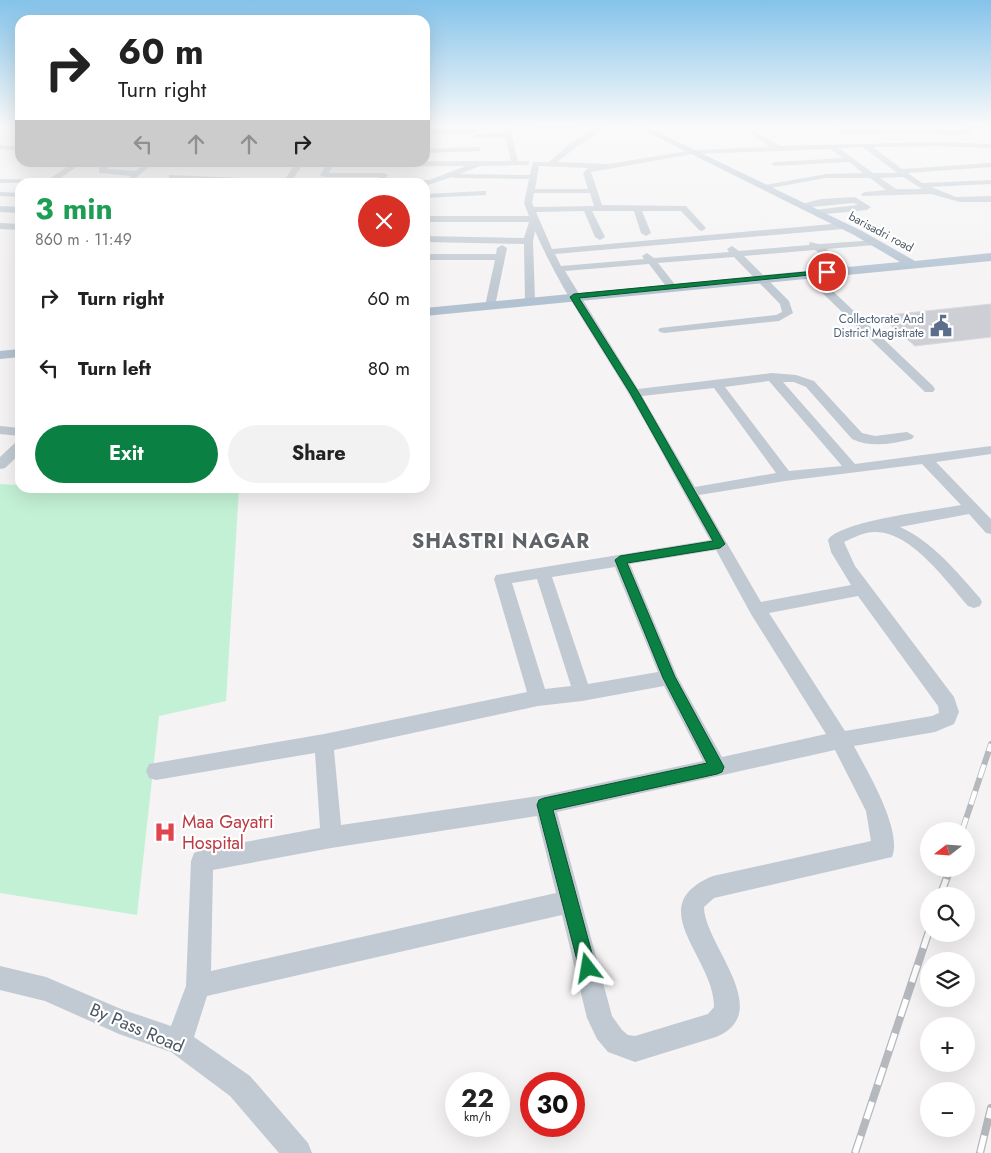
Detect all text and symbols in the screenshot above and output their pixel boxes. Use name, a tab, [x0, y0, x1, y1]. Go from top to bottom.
text: 60 m	[118, 27, 204, 77]
icon: right	[35, 35, 100, 100]
text: Turn right	[118, 73, 206, 105]
icon: left	[129, 130, 157, 158]
icon: ahead	[182, 130, 210, 158]
icon: ahead	[235, 130, 263, 158]
icon: right	[288, 130, 316, 158]
text: 3 min	[35, 187, 113, 230]
button: close	[358, 195, 410, 247]
street label: barisadri road	[845, 207, 917, 257]
text: 860 m · 11:49	[35, 228, 132, 251]
pin	[806, 251, 848, 293]
icon: arrive	[813, 258, 841, 286]
icon: right	[35, 284, 63, 312]
text: Turn right	[78, 285, 164, 312]
text: 60 m	[367, 285, 410, 312]
place label: Collectorate And District Magistrate	[833, 310, 924, 342]
public building icon: Collectorate And District Magistrate	[928, 313, 954, 339]
icon: left	[35, 354, 63, 382]
text: Turn left	[78, 355, 151, 382]
text: 80 m	[368, 355, 410, 382]
button: Exit	[35, 425, 218, 483]
button: Share	[228, 425, 410, 483]
district label: SHASTRI NAGAR	[412, 527, 590, 556]
place label: Maa Gayatri Hospital	[182, 809, 274, 856]
hospital icon: Maa Gayatri Hospital	[152, 819, 178, 845]
north arrow	[920, 822, 975, 878]
map controls	[920, 822, 975, 1137]
button: search	[920, 887, 975, 942]
position arrow	[561, 941, 613, 993]
button: layers	[920, 952, 975, 1007]
street label: By Pass Road	[86, 996, 188, 1060]
button: +	[920, 1017, 975, 1072]
speed limit sign: 30	[520, 1072, 585, 1137]
text: 22	[461, 1080, 494, 1116]
button: −	[920, 1082, 975, 1137]
text: km/h	[464, 1108, 491, 1126]

